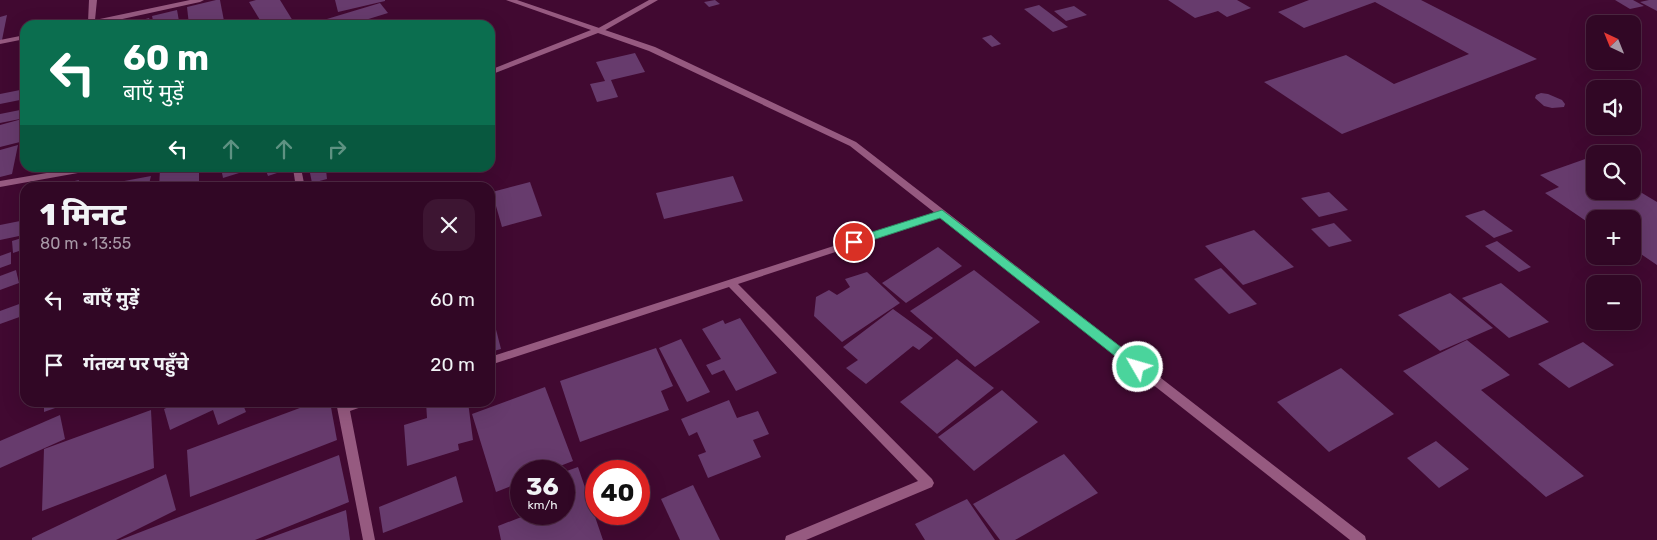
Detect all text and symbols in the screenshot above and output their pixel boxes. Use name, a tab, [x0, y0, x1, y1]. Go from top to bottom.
north arrow	[1586, 15, 1641, 70]
map controls	[1586, 15, 1641, 330]
text: 60 m	[123, 37, 209, 79]
icon: left	[40, 40, 105, 105]
text: बाएँ मुड़ें	[123, 79, 184, 106]
button: sound	[1586, 80, 1641, 135]
icon: left	[164, 135, 192, 163]
icon: ahead	[217, 135, 245, 163]
icon: ahead	[270, 135, 298, 163]
icon: right	[323, 135, 351, 163]
button: search	[1586, 145, 1641, 200]
text: 1 मिनट	[40, 197, 126, 233]
button: close	[423, 199, 475, 251]
button: +	[1586, 210, 1641, 265]
pin	[833, 221, 875, 263]
icon: arrive	[840, 228, 868, 256]
text: 80 m · 13:55	[40, 234, 131, 253]
button: −	[1586, 275, 1641, 330]
icon: left	[40, 286, 68, 314]
text: बाएँ मुड़ें	[83, 287, 139, 310]
text: 60 m	[430, 288, 475, 311]
position arrow	[1111, 340, 1163, 392]
icon: arrive	[40, 351, 68, 379]
text: गंतव्य पर पहुँचे	[83, 352, 189, 375]
text: 20 m	[430, 353, 475, 376]
speed limit sign: 40	[585, 460, 650, 525]
text: 36	[526, 472, 559, 501]
text: km/h	[528, 498, 557, 512]

